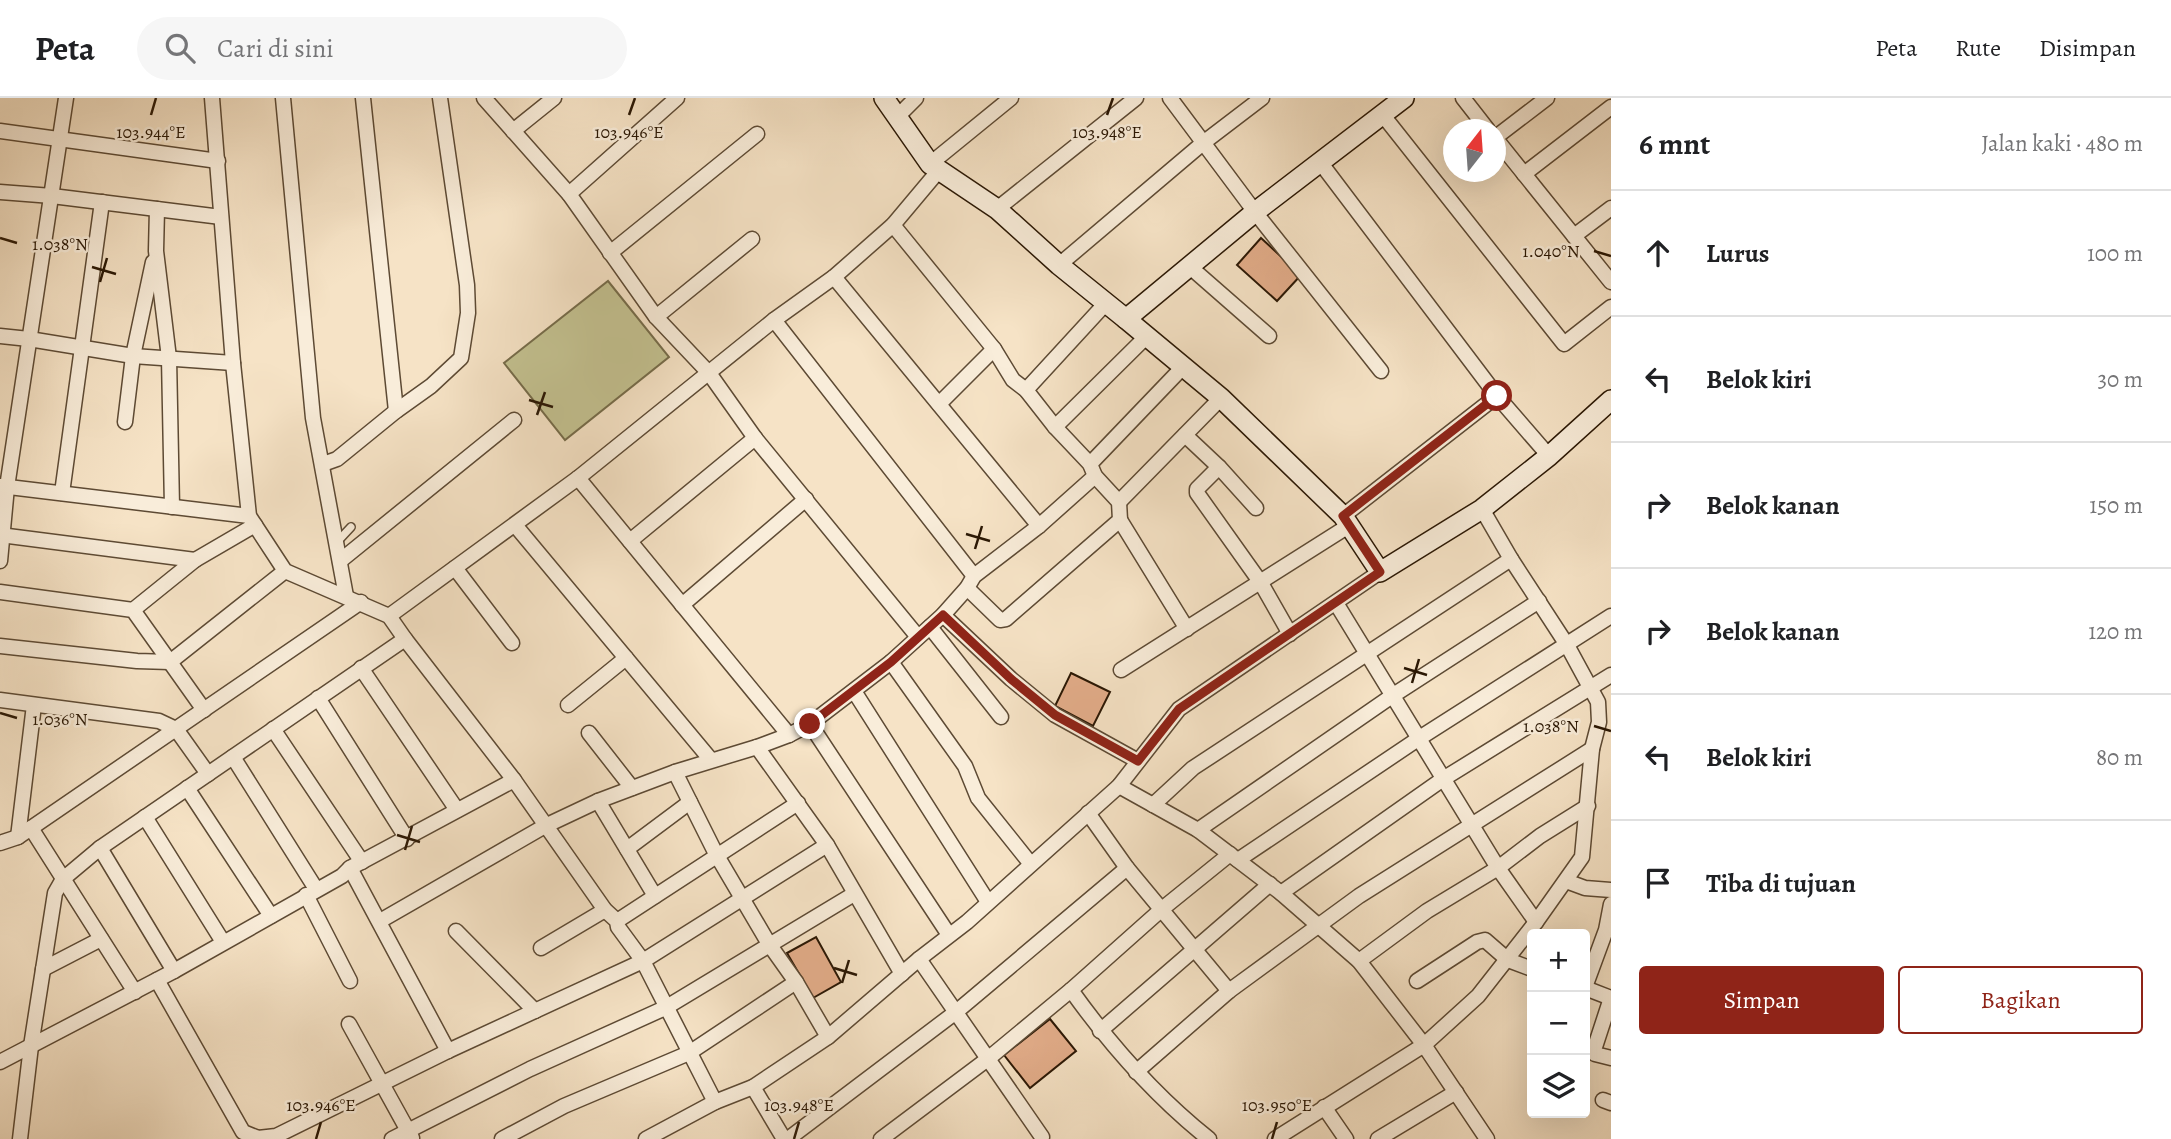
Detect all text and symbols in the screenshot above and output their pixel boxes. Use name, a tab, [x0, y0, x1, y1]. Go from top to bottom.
search box	[137, 17, 627, 80]
text: Peta	[35, 26, 95, 71]
icon: search	[161, 29, 199, 67]
text: Cari di sini	[217, 31, 334, 66]
text: Peta	[1875, 32, 1917, 64]
text: Rute	[1955, 32, 2001, 64]
text: Disimpan	[2039, 32, 2136, 64]
north arrow	[1443, 119, 1506, 182]
text: 103.944°E	[116, 120, 186, 144]
text: 103.946°E	[594, 120, 664, 144]
text: 103.948°E	[1072, 120, 1142, 144]
text: 6 mnt	[1639, 124, 1710, 164]
text: Jalan kaki · 480 m	[1981, 128, 2143, 159]
text: 1.038°N	[32, 232, 88, 256]
icon: ahead	[1639, 234, 1677, 272]
text: Lurus	[1706, 236, 1769, 271]
text: 100 m	[2087, 238, 2143, 269]
text: 1.040°N	[1522, 239, 1580, 263]
icon: left	[1639, 360, 1677, 398]
text: Belok kiri	[1706, 362, 1812, 397]
text: 30 m	[2097, 364, 2143, 395]
route start	[1481, 380, 1512, 411]
icon: right	[1639, 486, 1677, 524]
text: Belok kanan	[1706, 488, 1840, 523]
text: 150 m	[2089, 490, 2143, 521]
icon: right	[1639, 612, 1677, 650]
text: Belok kanan	[1706, 614, 1840, 649]
text: 120 m	[2088, 616, 2143, 647]
text: 1.036°N	[32, 707, 88, 731]
route end	[794, 708, 825, 739]
text: 1.038°N	[1523, 714, 1579, 738]
icon: left	[1639, 738, 1677, 776]
text: Belok kiri	[1706, 740, 1812, 775]
text: 80 m	[2096, 742, 2143, 773]
icon: arrive	[1639, 864, 1677, 902]
text: Tiba di tujuan	[1706, 866, 1856, 901]
map controls	[1527, 929, 1590, 1118]
button: +	[1527, 929, 1590, 992]
button: Simpan	[1639, 966, 1884, 1034]
button: Bagikan	[1898, 966, 2143, 1034]
button: −	[1527, 992, 1590, 1055]
button: layers	[1527, 1055, 1590, 1118]
text: 103.946°E	[286, 1093, 356, 1117]
text: 103.948°E	[764, 1093, 834, 1117]
text: 103.950°E	[1242, 1093, 1312, 1117]

